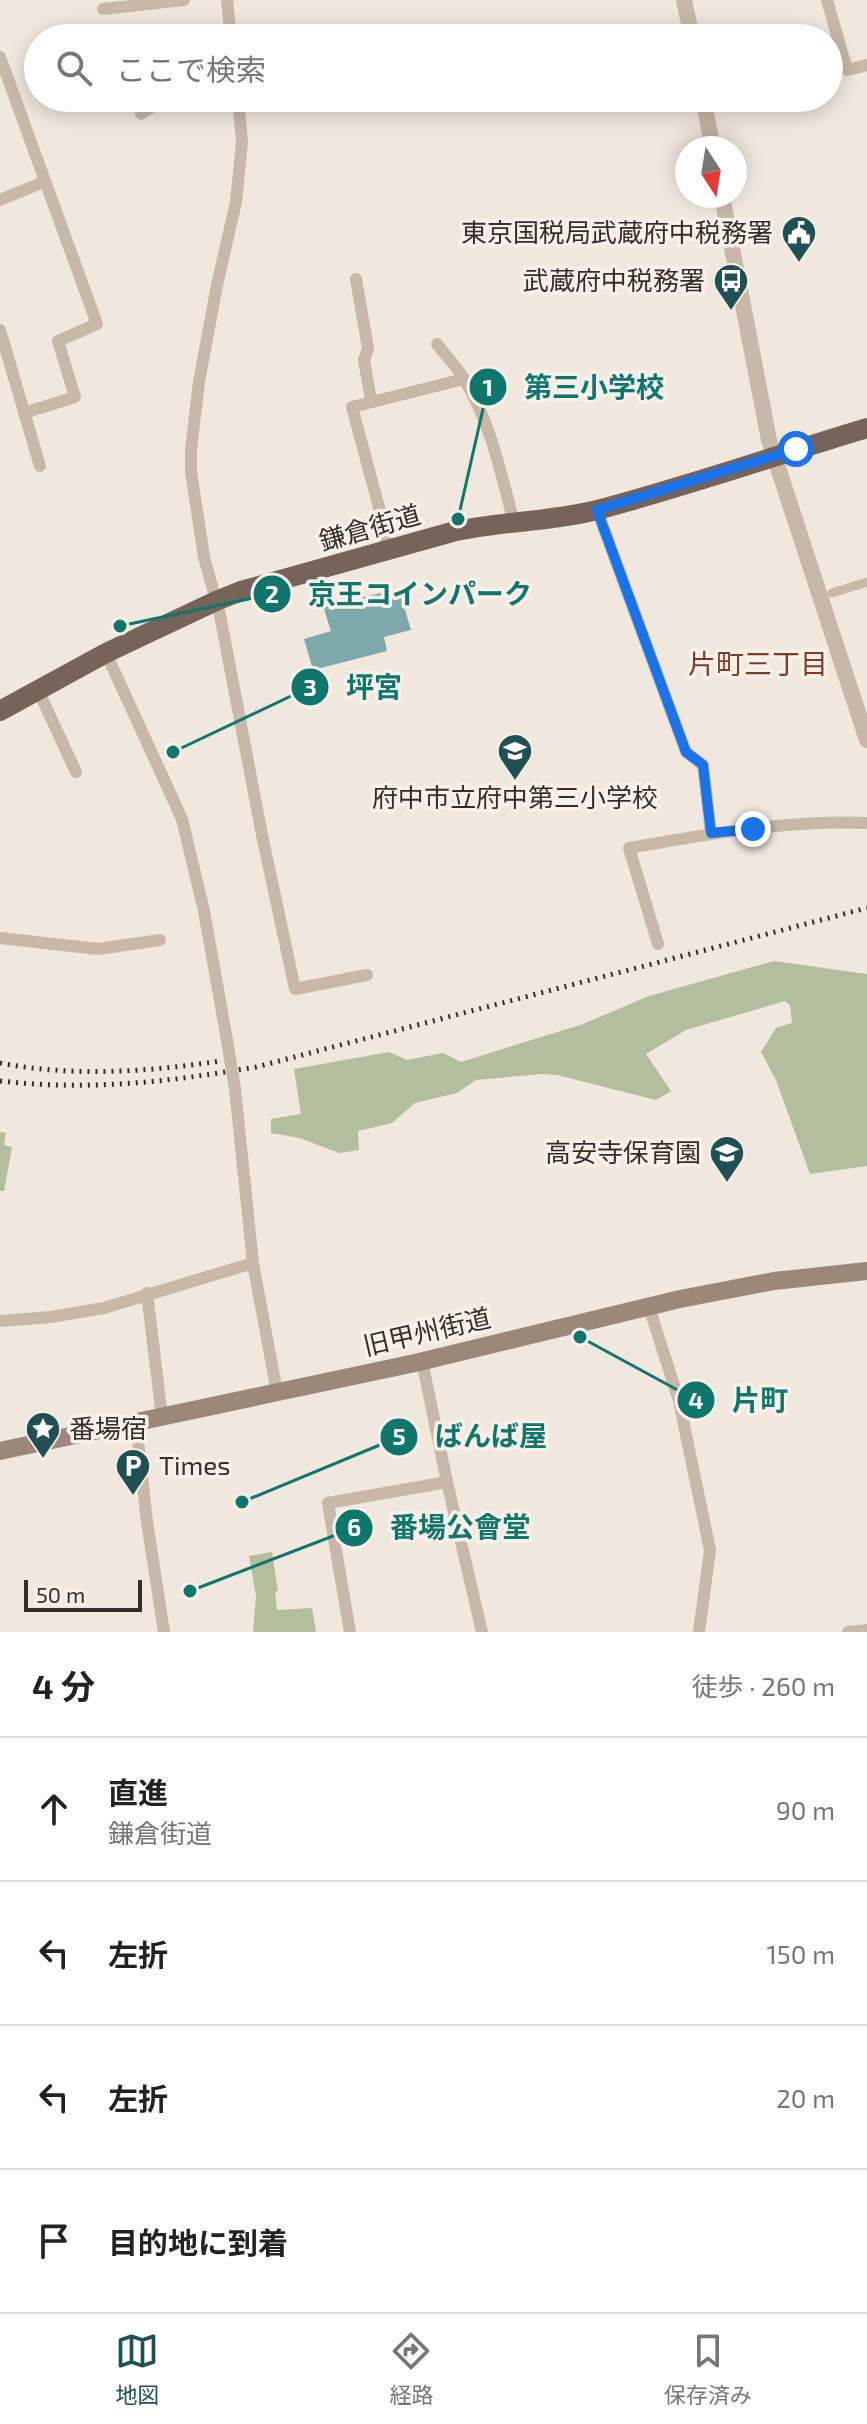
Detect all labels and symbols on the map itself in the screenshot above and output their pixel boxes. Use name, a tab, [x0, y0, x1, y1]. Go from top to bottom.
north arrow	[675, 136, 747, 208]
public building icon: 東京国税局武蔵府中税務署	[780, 214, 818, 264]
place label: 東京国税局武蔵府中税務署	[461, 216, 773, 247]
bus stop icon: 武蔵府中税務署	[712, 262, 750, 312]
place label: 武蔵府中税務署	[523, 264, 705, 295]
callout: 第三小学校	[468, 361, 680, 413]
text: 第三小学校	[524, 369, 664, 403]
text: 1	[483, 372, 493, 401]
route start	[778, 431, 814, 467]
street label: 鎌倉街道	[315, 497, 424, 556]
callout: 京王コインパーク	[252, 568, 548, 620]
text: 京王コインパーク	[308, 576, 532, 610]
text: 2	[265, 579, 279, 608]
district label: 片町三丁目	[688, 646, 828, 680]
callout: 坪宮	[290, 661, 418, 713]
text: 坪宮	[346, 669, 402, 703]
text: 3	[303, 672, 317, 701]
school or university icon: 府中市立府中第三小学校	[496, 732, 534, 782]
place label: 府中市立府中第三小学校	[372, 781, 658, 812]
route end	[735, 811, 771, 847]
school or university icon: 高安寺保育園	[708, 1134, 746, 1184]
place label: 高安寺保育園	[545, 1136, 701, 1167]
street label: 旧甲州街道	[360, 1301, 493, 1360]
callout: 片町	[676, 1374, 804, 1426]
text: 片町	[732, 1382, 788, 1416]
text: 4	[688, 1385, 704, 1414]
place icon: 番場宿	[24, 1410, 62, 1460]
callout: ばんば屋	[379, 1411, 563, 1463]
place label: 番場宿	[69, 1412, 147, 1443]
text: ばんば屋	[435, 1418, 547, 1452]
text: 5	[392, 1421, 406, 1450]
parking icon: Times	[114, 1447, 152, 1497]
place label: Times	[159, 1449, 231, 1480]
callout: 番場公會堂	[334, 1502, 546, 1554]
text: 番場公會堂	[390, 1509, 530, 1543]
text: 6	[347, 1512, 361, 1541]
scale bar	[24, 1576, 142, 1612]

